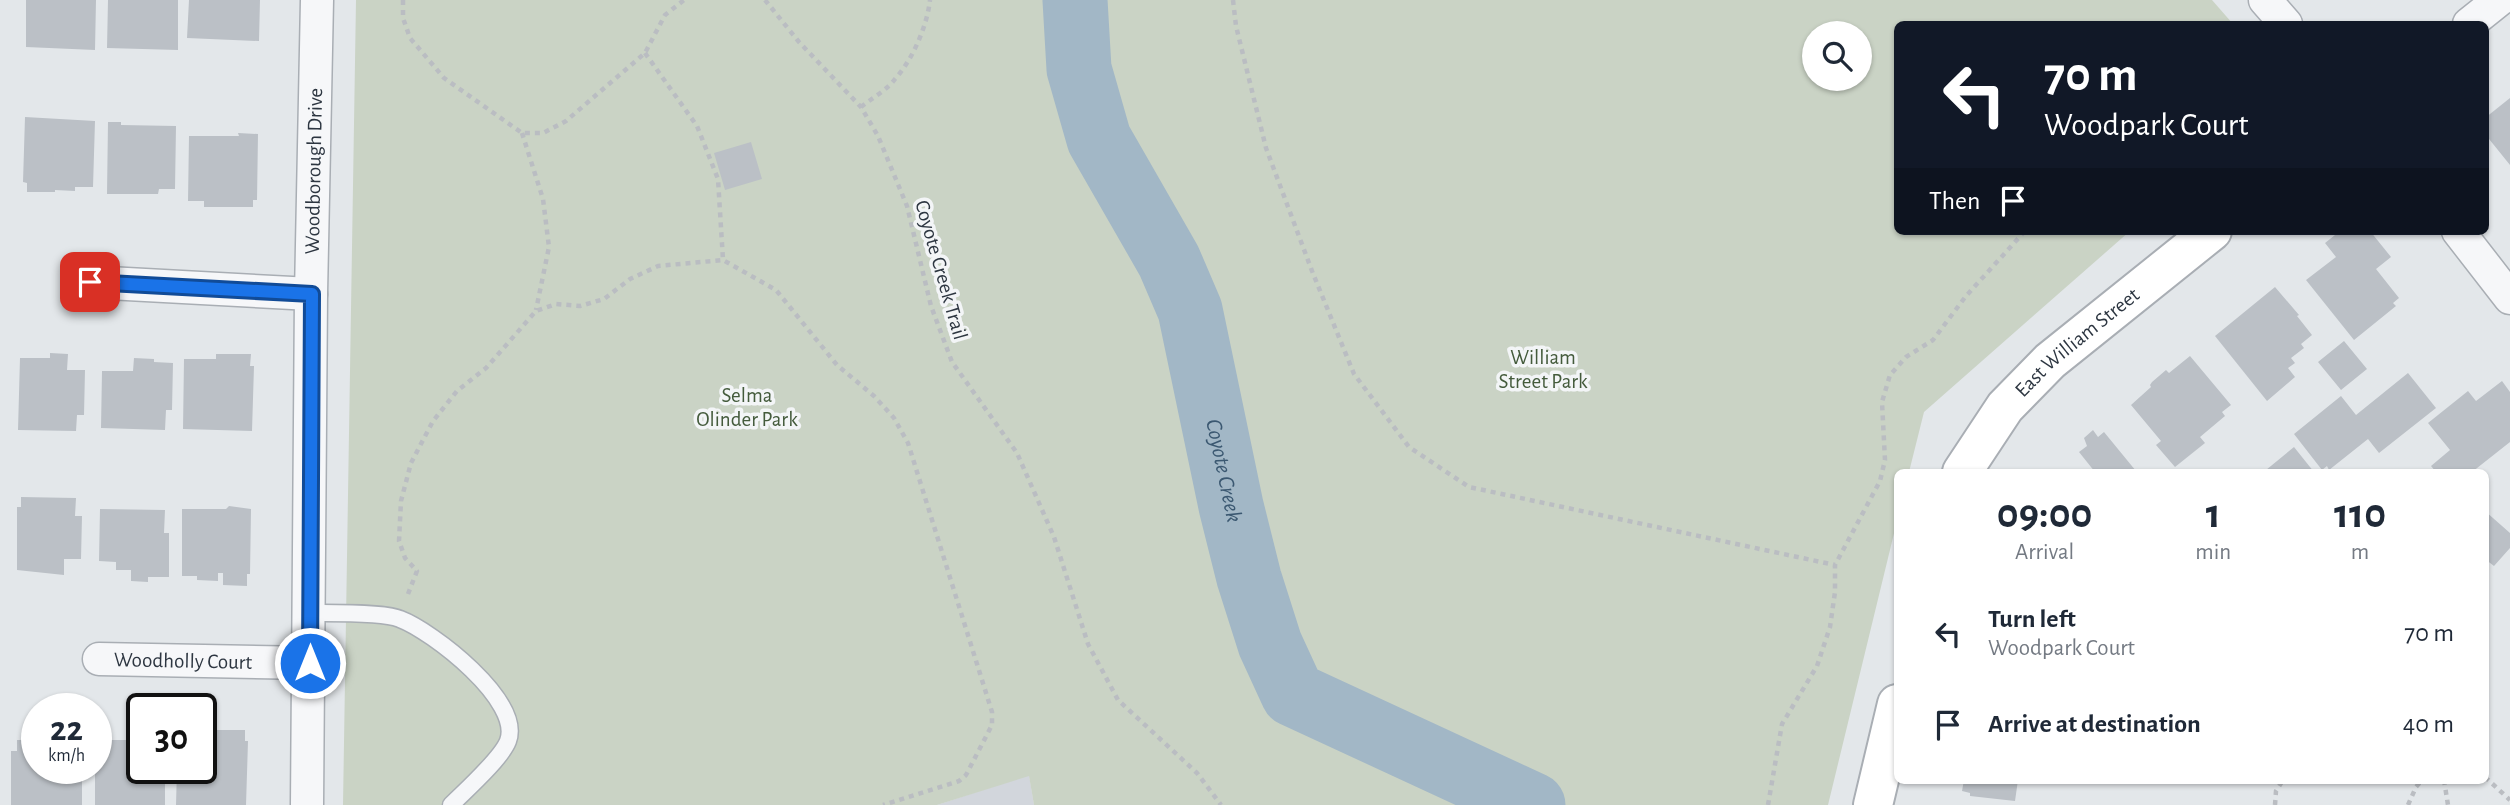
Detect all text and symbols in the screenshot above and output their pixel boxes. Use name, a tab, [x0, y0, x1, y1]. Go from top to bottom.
map controls	[1802, 21, 1872, 91]
button: search	[1802, 21, 1872, 91]
icon: left	[1929, 49, 2020, 140]
text: 70 m	[2044, 51, 2138, 100]
street label: Woodborough Drive	[301, 88, 326, 254]
text: Woodpark Court	[2044, 109, 2248, 141]
icon: arrive	[1994, 182, 2032, 220]
text: Then	[1929, 188, 1980, 214]
street label: Coyote Creek Trail	[911, 198, 971, 342]
pin	[60, 252, 120, 312]
icon: arrive	[71, 263, 109, 301]
street label: East William Street	[2011, 283, 2143, 401]
park label: William Street Park	[1498, 347, 1588, 392]
park label: Selma Olinder Park	[696, 385, 798, 430]
water label: Coyote Creek	[1202, 417, 1246, 525]
text: 09:00	[1997, 493, 2092, 535]
text: 1	[2206, 493, 2221, 535]
text: 110	[2334, 493, 2386, 535]
text: Arrival	[2015, 541, 2074, 564]
text: min	[2195, 541, 2231, 564]
text: m	[2351, 541, 2369, 564]
text: Turn left	[1988, 606, 2076, 632]
icon: left	[1929, 615, 1967, 653]
text: 70 m	[2404, 620, 2454, 646]
position arrow	[273, 626, 347, 700]
text: Woodpark Court	[1988, 637, 2135, 660]
street label: Woodholly Court	[114, 649, 253, 672]
speed limit sign: 30	[126, 693, 217, 784]
icon: arrive	[1929, 706, 1967, 744]
text: Arrive at destination	[1988, 711, 2201, 737]
text: 40 m	[2403, 711, 2454, 737]
text: 22	[50, 712, 83, 747]
text: km/h	[48, 747, 85, 765]

